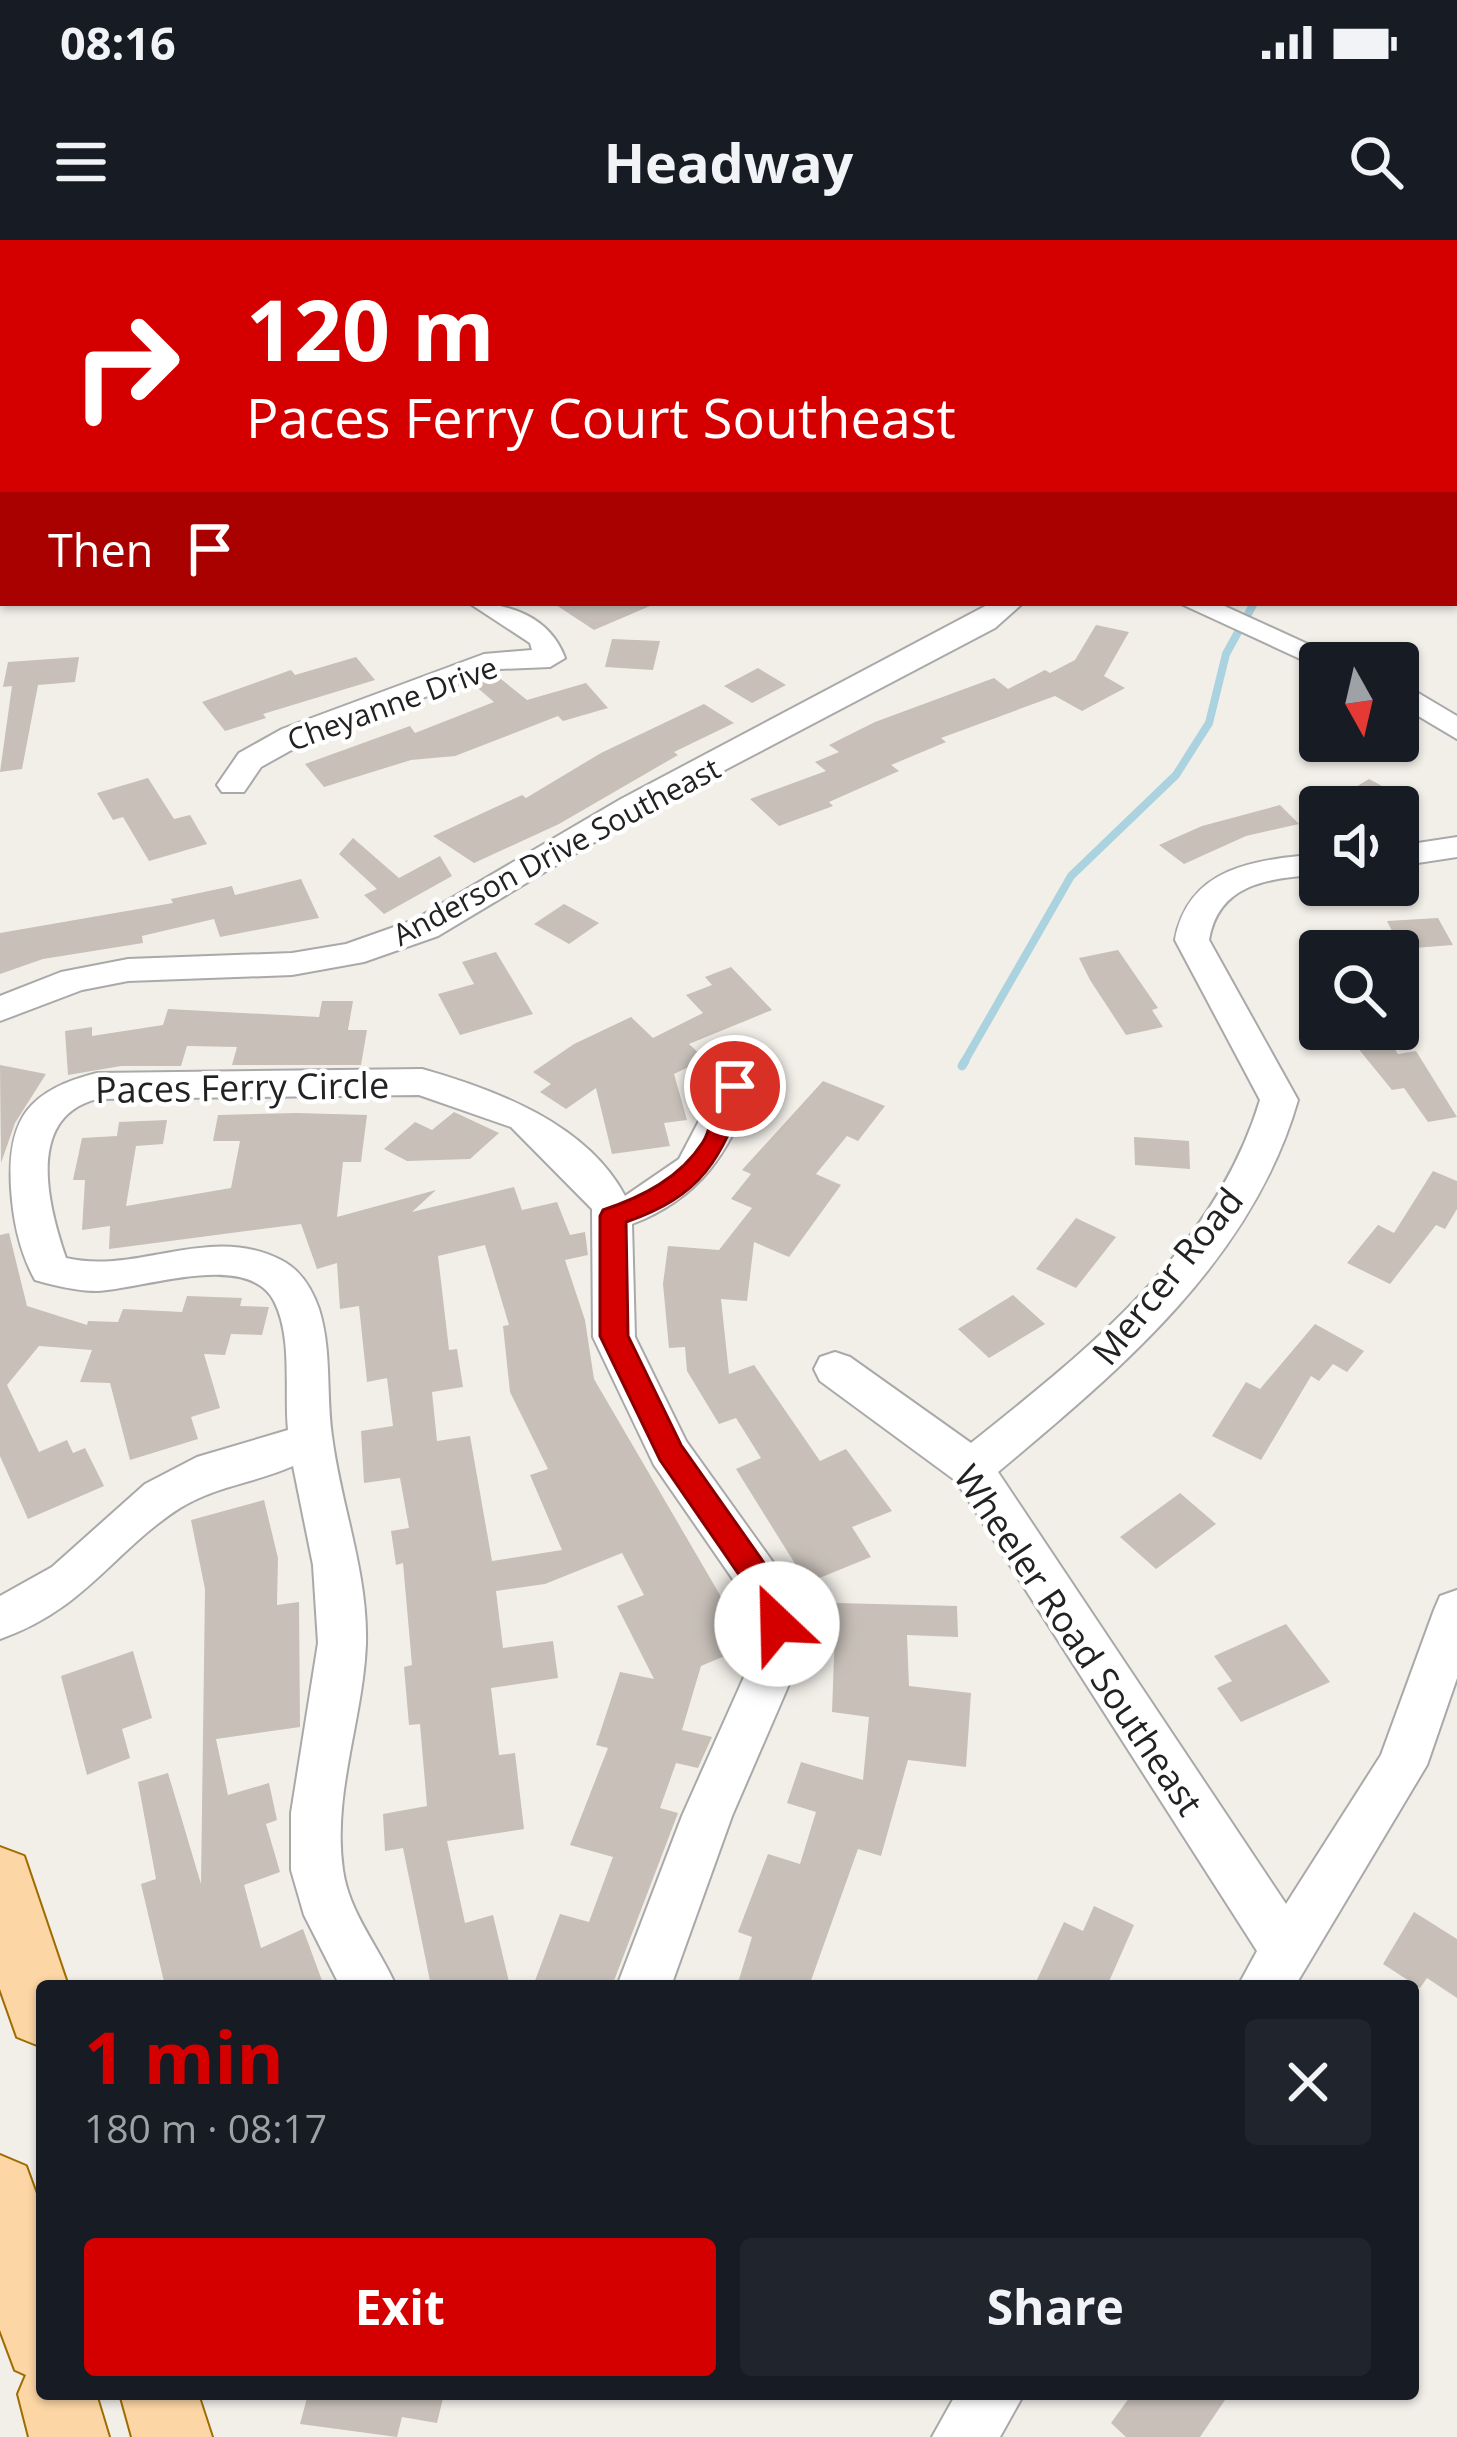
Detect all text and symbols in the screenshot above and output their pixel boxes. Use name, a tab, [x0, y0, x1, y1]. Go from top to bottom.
text: 08:16	[60, 12, 176, 73]
text: Headway	[604, 125, 853, 199]
icon: menu	[48, 129, 114, 195]
icon: search	[1343, 129, 1409, 195]
text: 120 m	[246, 271, 494, 386]
icon: right	[48, 288, 204, 444]
text: Paces Ferry Court Southeast	[246, 380, 956, 454]
icon: arrive	[177, 516, 243, 582]
text: Then	[48, 519, 153, 580]
north arrow	[1299, 642, 1419, 762]
map controls	[1299, 642, 1419, 1050]
street label: Cheyanne Drive	[281, 646, 503, 760]
street label: Anderson Drive Southeast	[385, 747, 727, 955]
button: sound	[1299, 786, 1419, 906]
button: search	[1299, 930, 1419, 1050]
pin	[684, 1035, 786, 1137]
icon: arrive	[702, 1053, 768, 1119]
street label: Paces Ferry Circle	[94, 1060, 390, 1114]
street label: Mercer Road	[1080, 1177, 1254, 1375]
street label: Wheeler Road Southeast	[943, 1455, 1215, 1825]
position arrow	[714, 1561, 840, 1687]
text: 1 min	[84, 2007, 284, 2105]
button: close	[1245, 2019, 1371, 2145]
text: 180 m · 08:17	[84, 2101, 327, 2154]
button: Exit	[84, 2238, 716, 2376]
button: Share	[740, 2238, 1371, 2376]

